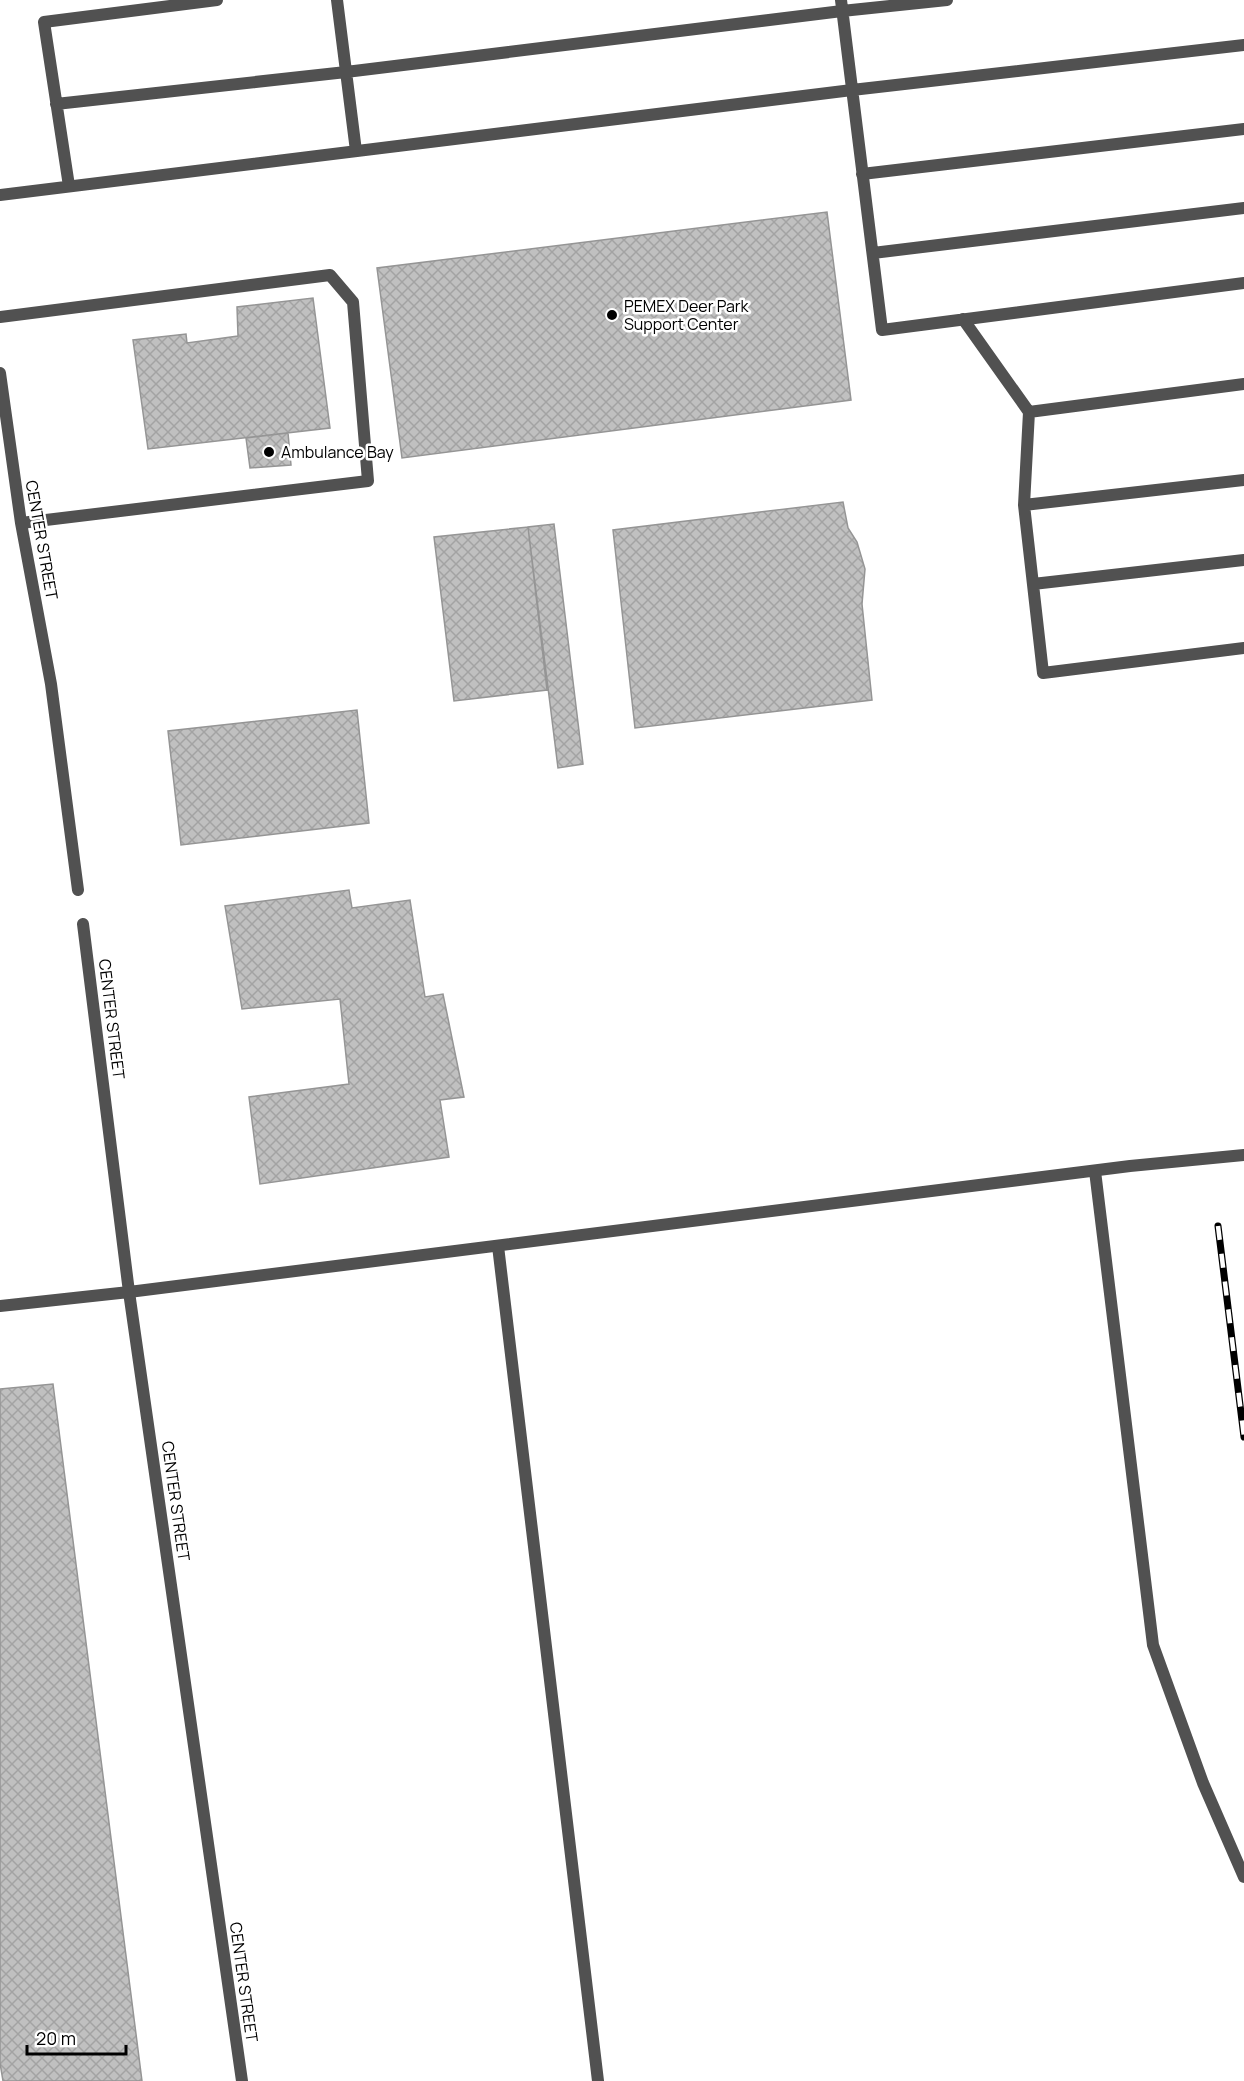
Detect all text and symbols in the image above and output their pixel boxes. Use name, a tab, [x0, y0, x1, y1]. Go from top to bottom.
place label: PEMEX Deer Park Support Center	[624, 295, 750, 335]
marker: PEMEX Deer Park Support Center	[605, 308, 619, 322]
place label: Ambulance Bay	[281, 441, 394, 463]
marker: Ambulance Bay	[262, 445, 276, 459]
street label: CENTER STREET	[21, 479, 63, 602]
street label: CENTER STREET	[94, 958, 130, 1081]
street label: CENTER STREET	[157, 1440, 195, 1563]
street label: CENTER STREET	[225, 1921, 263, 2044]
scale bar	[27, 2018, 126, 2056]
text: 20 m	[36, 2026, 76, 2050]

